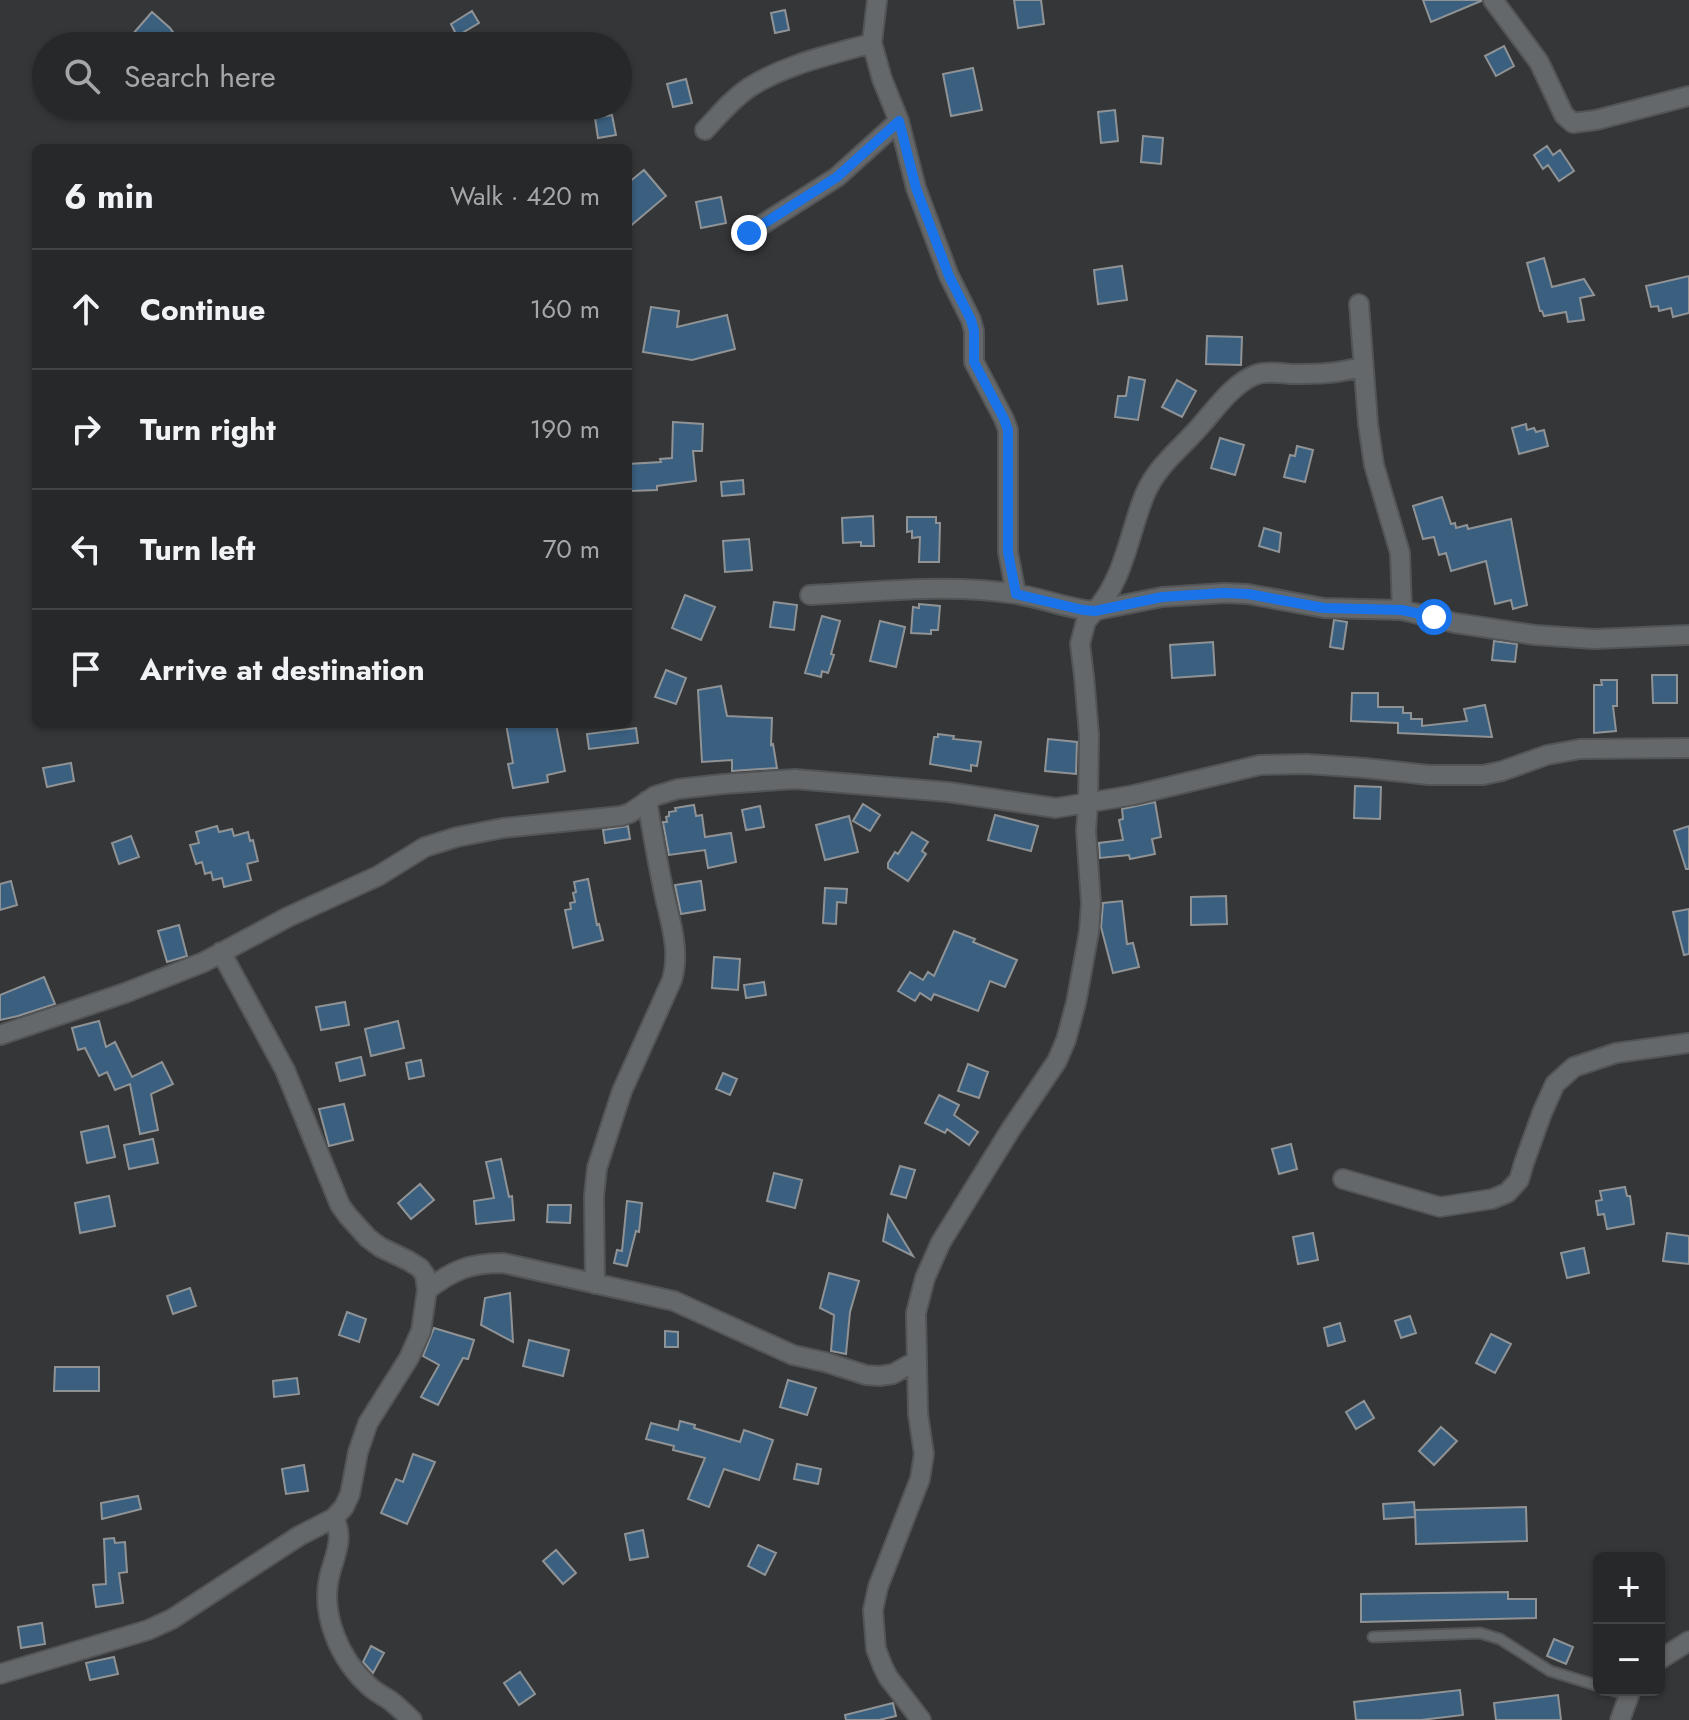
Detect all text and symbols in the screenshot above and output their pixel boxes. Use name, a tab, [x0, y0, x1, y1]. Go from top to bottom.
search box	[32, 32, 632, 120]
icon: search	[60, 54, 104, 98]
text: Search here	[124, 55, 276, 98]
text: 6 min	[64, 172, 154, 221]
text: Walk · 420 m	[450, 177, 600, 215]
route end	[731, 215, 767, 251]
icon: ahead	[64, 287, 108, 331]
text: Continue	[140, 288, 266, 331]
text: 160 m	[530, 290, 600, 328]
icon: right	[64, 407, 108, 451]
text: Turn right	[140, 408, 276, 451]
text: 190 m	[530, 410, 600, 448]
icon: left	[64, 527, 108, 571]
text: Turn left	[140, 528, 255, 571]
text: 70 m	[543, 530, 600, 568]
route start	[1416, 599, 1452, 635]
icon: arrive	[64, 647, 108, 691]
text: Arrive at destination	[140, 648, 425, 691]
map controls	[1593, 1552, 1665, 1696]
button: +	[1593, 1552, 1665, 1624]
button: −	[1593, 1624, 1665, 1696]

